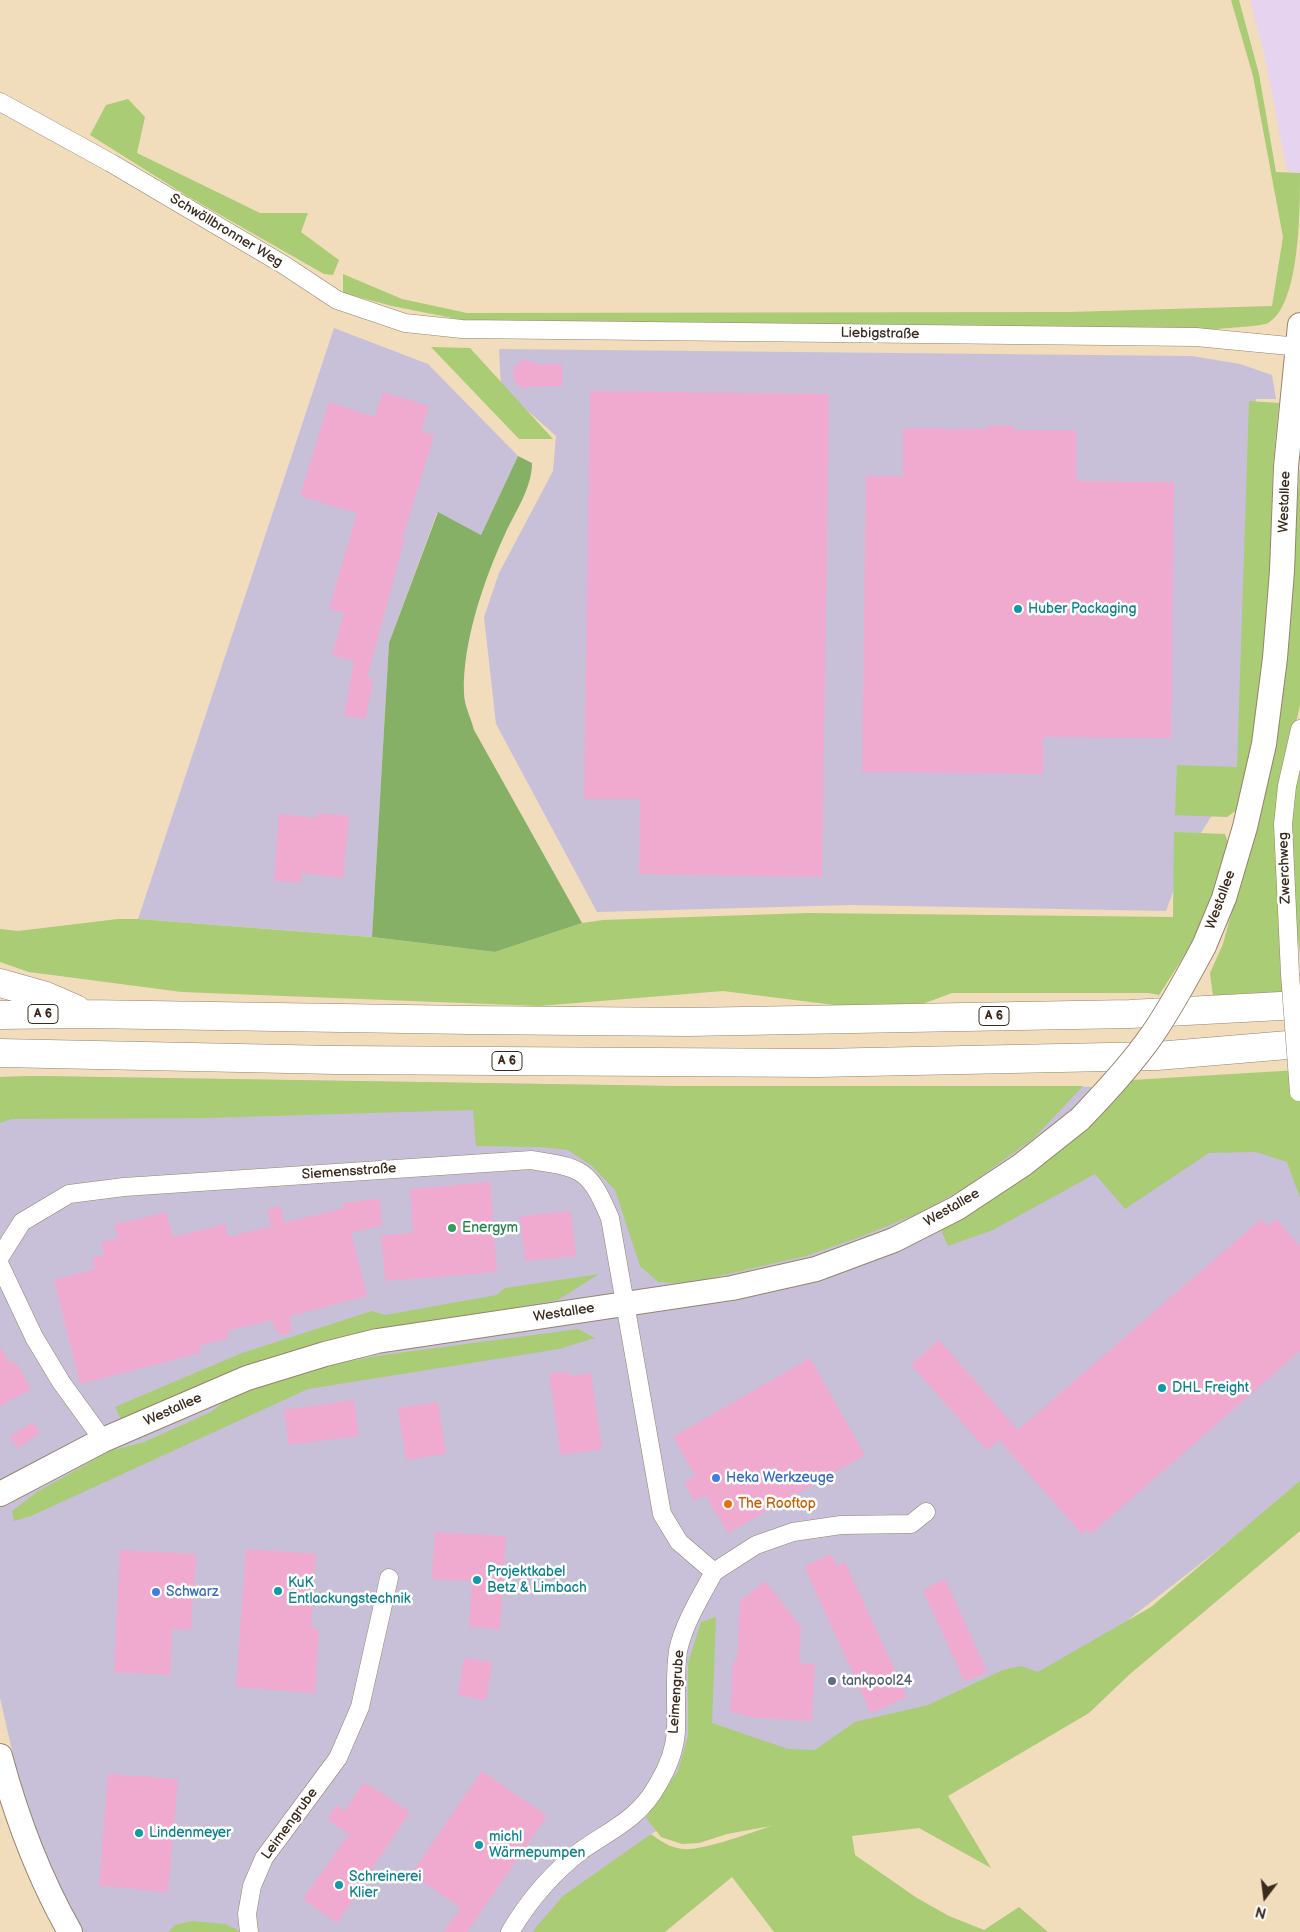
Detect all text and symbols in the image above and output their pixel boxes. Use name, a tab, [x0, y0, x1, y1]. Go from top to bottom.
street label: Schwöllbronner Weg	[166, 191, 286, 271]
street label: Liebigstraße	[840, 325, 920, 343]
street label: Westallee	[1276, 471, 1294, 533]
place label: Huber Packaging	[1028, 601, 1137, 617]
marker: Huber Packaging	[1012, 603, 1024, 615]
street label: Zwerchweg	[1275, 832, 1295, 904]
street label: Westallee	[1203, 868, 1239, 932]
road number: A 6	[28, 1004, 58, 1024]
road number: A 6	[979, 1006, 1009, 1026]
road number: A 6	[492, 1052, 522, 1070]
street label: Siemensstraße	[301, 1160, 397, 1184]
street label: Westallee	[921, 1185, 983, 1231]
place label: Energym	[462, 1220, 518, 1236]
marker: Energym	[446, 1222, 458, 1234]
street label: Westallee	[532, 1300, 596, 1326]
place label: DHL Freight	[1172, 1380, 1249, 1396]
marker: DHL Freight	[1156, 1382, 1168, 1394]
street label: Westallee	[141, 1390, 205, 1430]
place label: Heka Werkzeuge	[726, 1470, 834, 1486]
marker: Heka Werkzeuge	[710, 1472, 722, 1484]
place label: The Rooftop	[738, 1496, 816, 1512]
marker: The Rooftop	[722, 1498, 734, 1510]
place label: Projektkabel Betz & Limbach	[487, 1564, 587, 1596]
marker: Projektkabel Betz & Limbach	[471, 1574, 483, 1586]
place label: KuK Entlackungstechnik	[288, 1575, 411, 1608]
place label: Schwarz	[166, 1584, 219, 1600]
marker: KuK Entlackungstechnik	[272, 1585, 284, 1597]
marker: Schwarz	[150, 1586, 162, 1598]
street label: Leimengrube	[666, 1649, 688, 1735]
place label: tankpool24	[842, 1673, 912, 1689]
marker: tankpool24	[826, 1675, 838, 1687]
street label: Leimengrube	[258, 1785, 322, 1863]
place label: Lindenmeyer	[149, 1825, 231, 1841]
marker: Lindenmeyer	[133, 1827, 145, 1839]
place label: michl Wärmepumpen	[489, 1829, 586, 1861]
marker: michl Wärmepumpen	[473, 1839, 485, 1851]
place label: Schreinerei Klier	[349, 1869, 422, 1901]
north arrow	[1240, 1872, 1290, 1922]
marker: Schreinerei Klier	[333, 1879, 345, 1891]
text: N	[1254, 1902, 1268, 1922]

